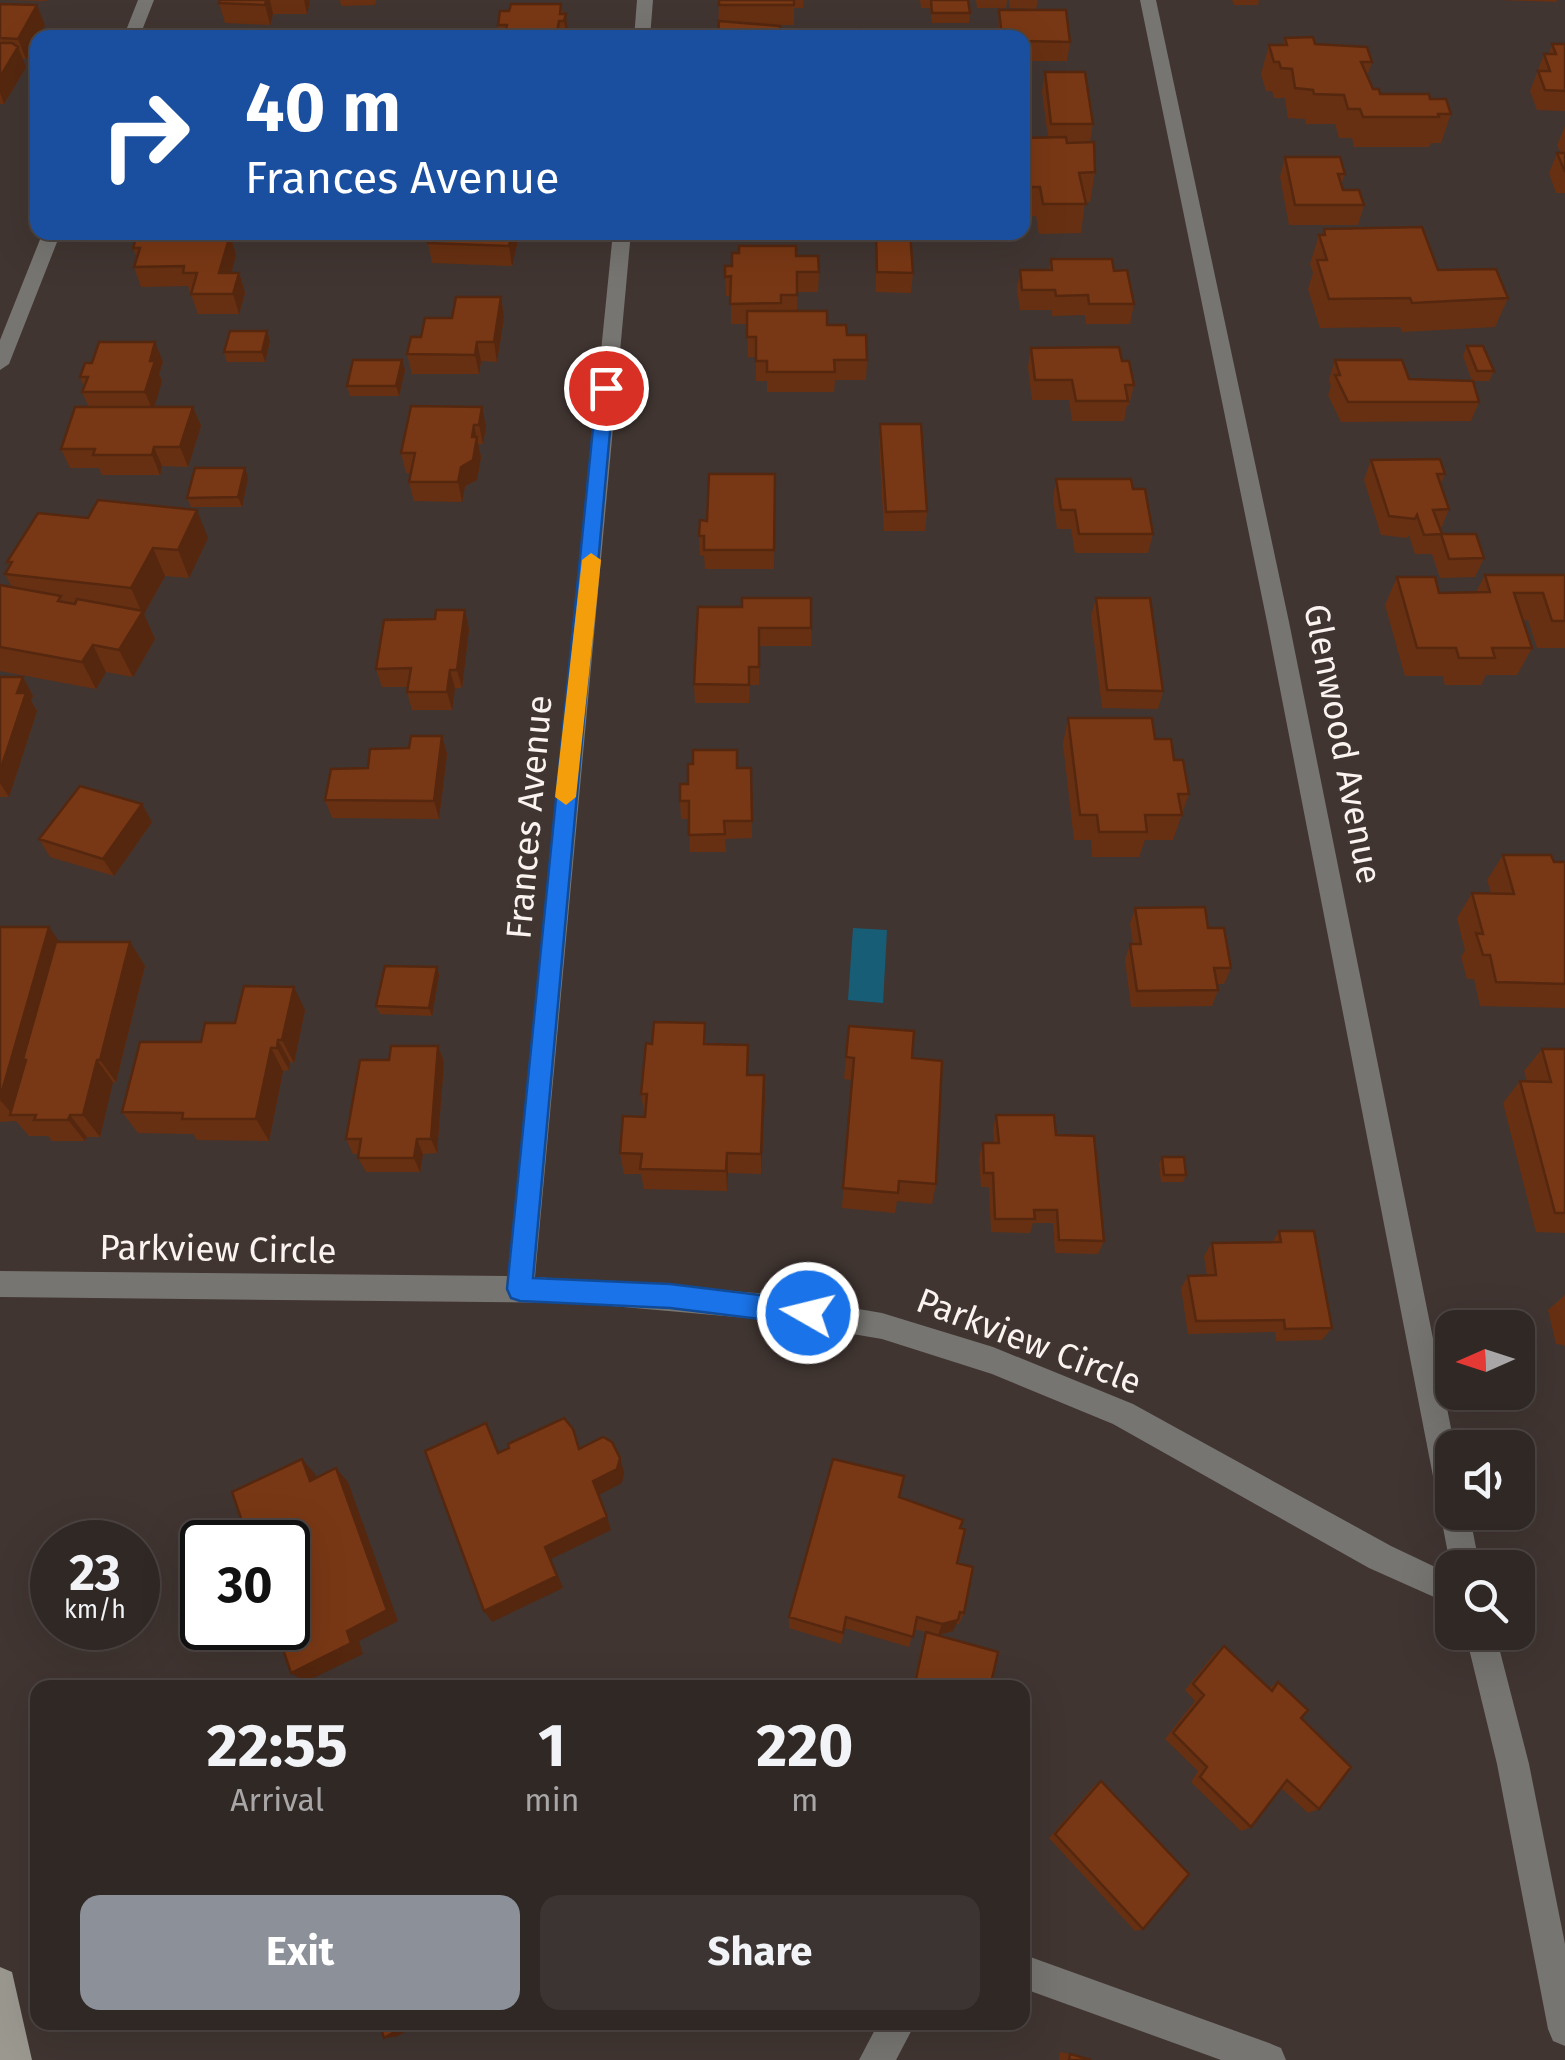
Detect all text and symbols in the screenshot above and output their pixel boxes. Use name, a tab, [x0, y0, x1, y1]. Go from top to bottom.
text: 40 m	[245, 66, 401, 150]
icon: right	[80, 70, 210, 200]
text: Frances Avenue	[245, 151, 560, 205]
pin	[564, 346, 649, 431]
icon: arrive	[579, 361, 634, 416]
street label: Glenwood Avenue	[1295, 601, 1391, 887]
street label: Frances Avenue	[497, 693, 561, 941]
street label: Parkview Circle	[99, 1226, 337, 1272]
position arrow	[756, 1261, 860, 1365]
street label: Parkview Circle	[911, 1279, 1147, 1403]
north arrow	[1435, 1310, 1535, 1410]
map controls	[1435, 1310, 1535, 1650]
button: sound	[1435, 1430, 1535, 1530]
speed limit sign: 30	[180, 1520, 310, 1650]
text: 23	[69, 1543, 121, 1603]
button: search	[1435, 1550, 1535, 1650]
text: km/h	[64, 1595, 126, 1625]
text: 22:55	[207, 1710, 348, 1782]
text: 1	[538, 1710, 566, 1782]
text: 220	[756, 1710, 853, 1782]
text: Arrival	[230, 1781, 324, 1819]
text: min	[524, 1781, 580, 1819]
text: m	[791, 1781, 818, 1819]
button: Exit	[80, 1895, 520, 2010]
button: Share	[540, 1895, 980, 2010]

